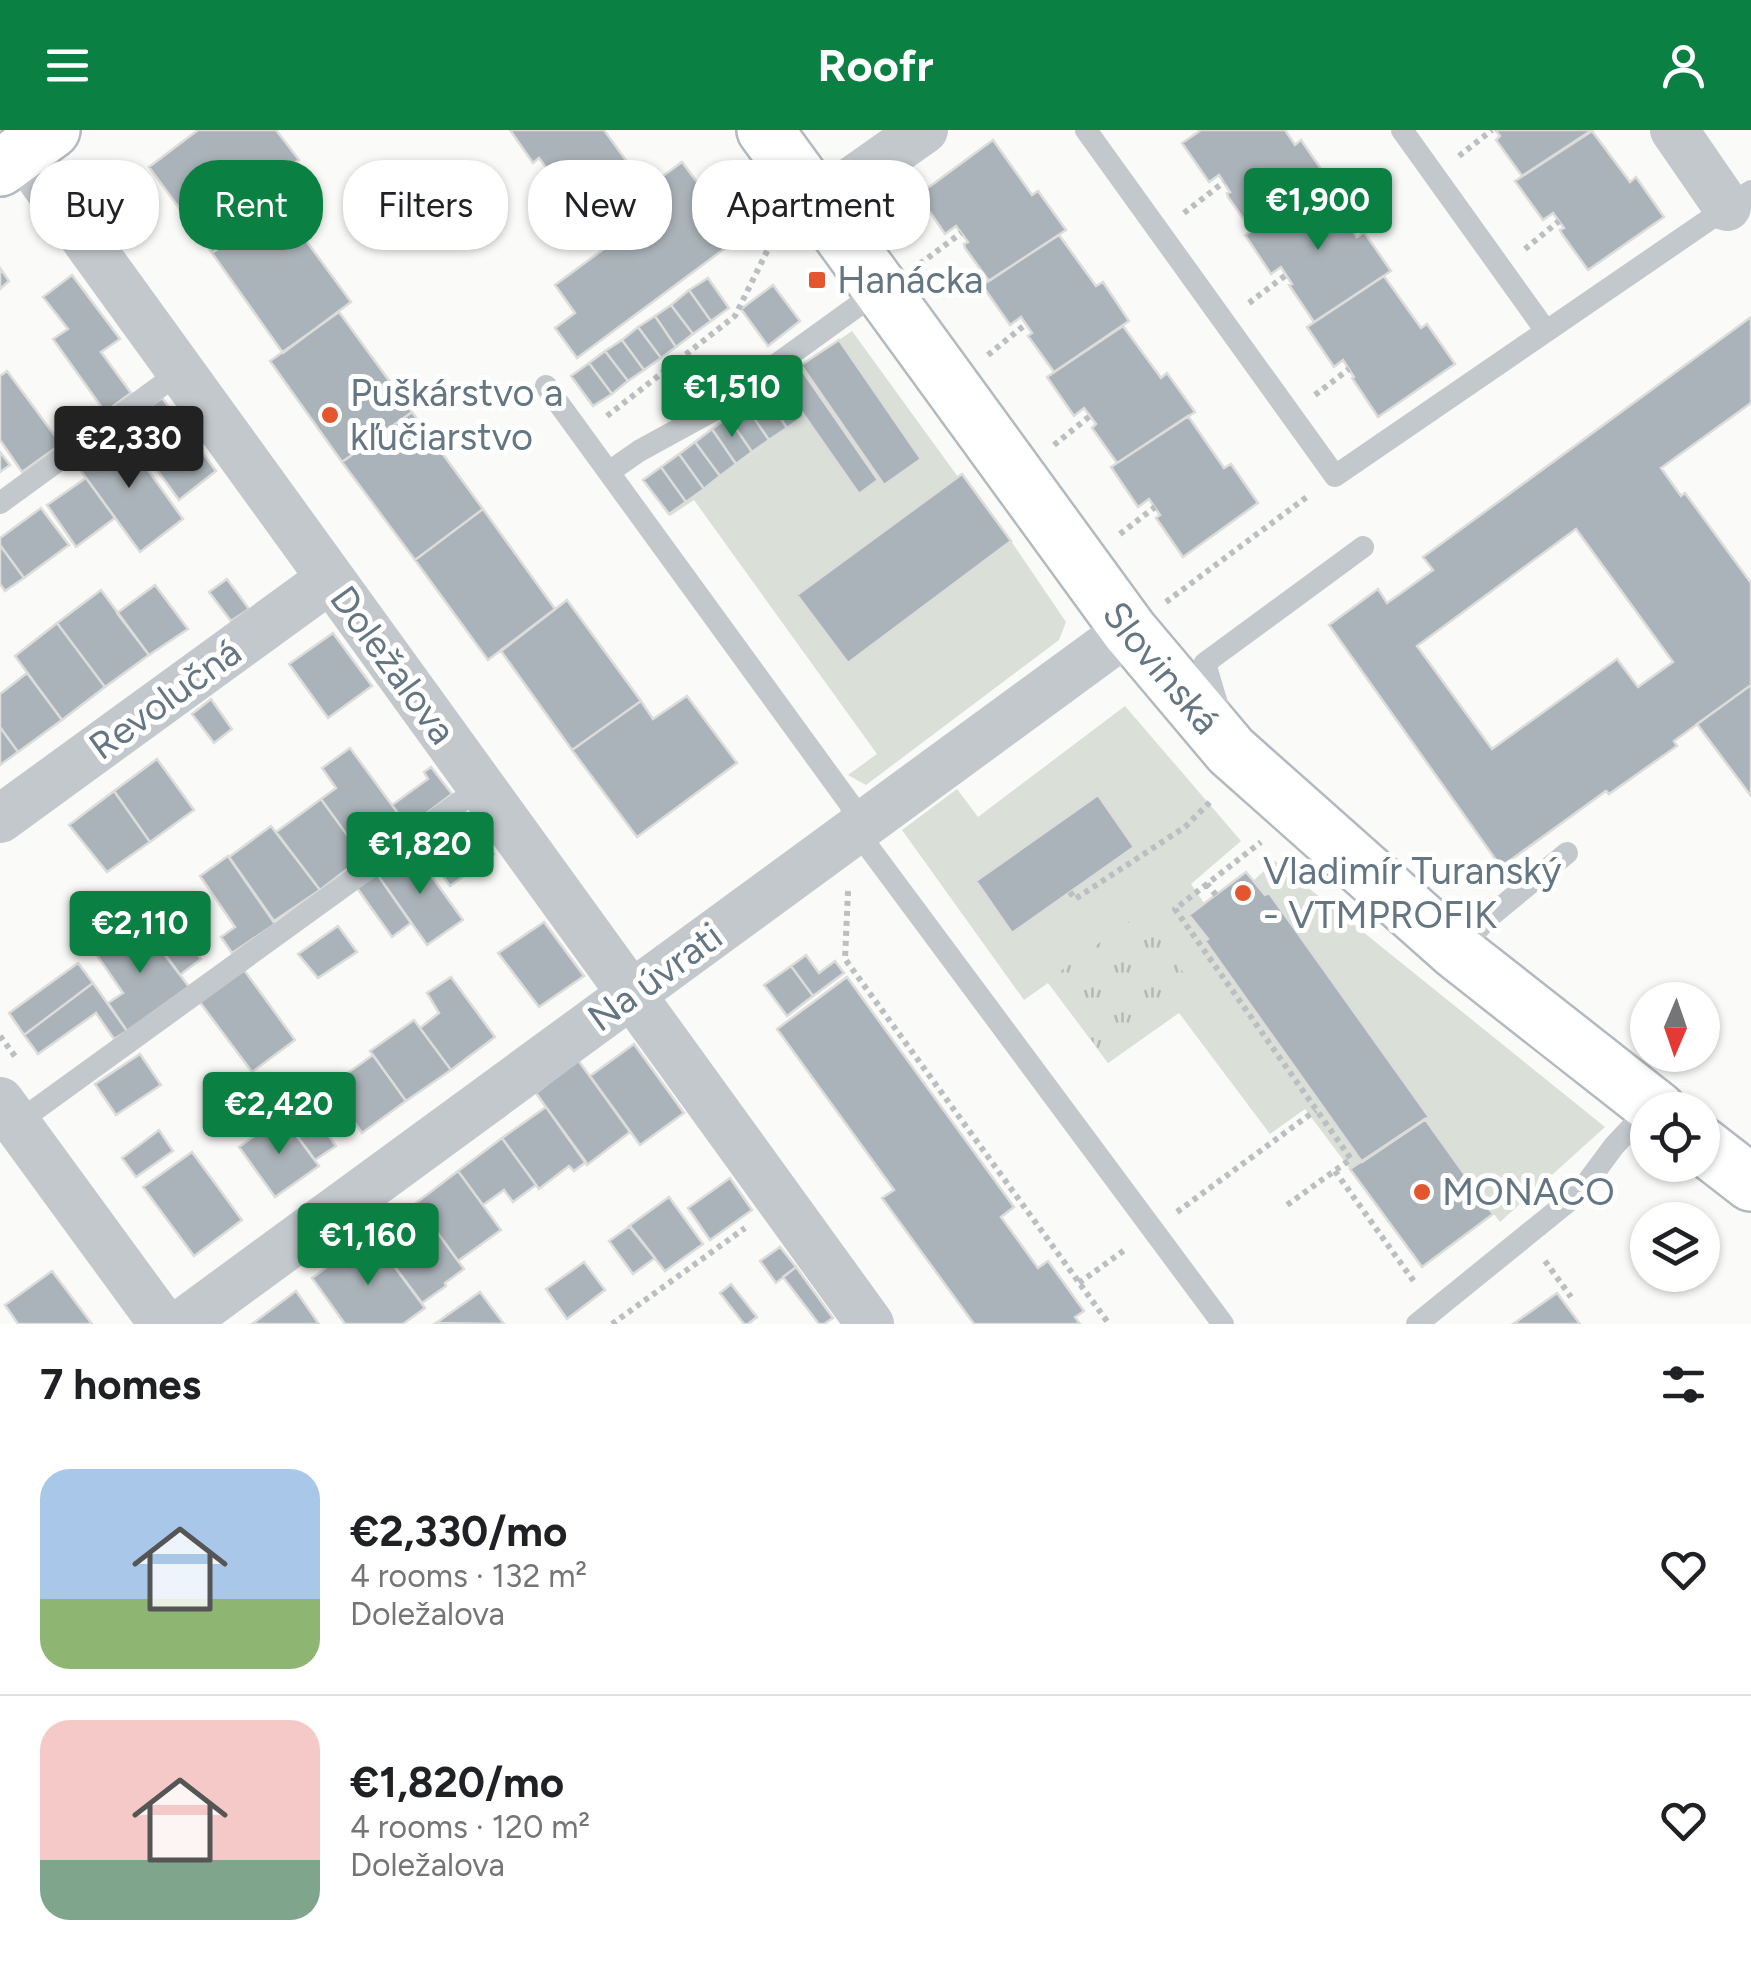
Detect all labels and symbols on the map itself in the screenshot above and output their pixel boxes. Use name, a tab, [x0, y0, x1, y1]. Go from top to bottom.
pin: €1,900	[1237, 168, 1399, 253]
place label: Hanácka	[837, 257, 983, 303]
marker: Hanácka	[806, 269, 828, 291]
pin: €1,510	[651, 355, 813, 440]
place label: Puškárstvo a kľučiarstvo	[350, 370, 563, 460]
marker: Puškárstvo a kľučiarstvo	[319, 404, 341, 426]
pin: €2,330	[48, 406, 210, 491]
street label: Doležalova	[320, 577, 466, 753]
street label: Slovinská	[1093, 593, 1229, 743]
street label: Revolučná	[80, 629, 250, 769]
pin: €1,820	[339, 812, 501, 897]
place label: Vladimír Turanský - VTMPROFIK	[1263, 848, 1562, 938]
marker: Vladimír Turanský - VTMPROFIK	[1232, 882, 1254, 904]
pin: €2,110	[59, 891, 221, 976]
street label: Na úvrati	[579, 913, 731, 1041]
north arrow	[1630, 982, 1720, 1072]
pin: €2,420	[198, 1072, 360, 1157]
place label: MONACO	[1442, 1169, 1615, 1215]
marker: MONACO	[1411, 1181, 1433, 1203]
pin: €1,160	[287, 1203, 449, 1288]

